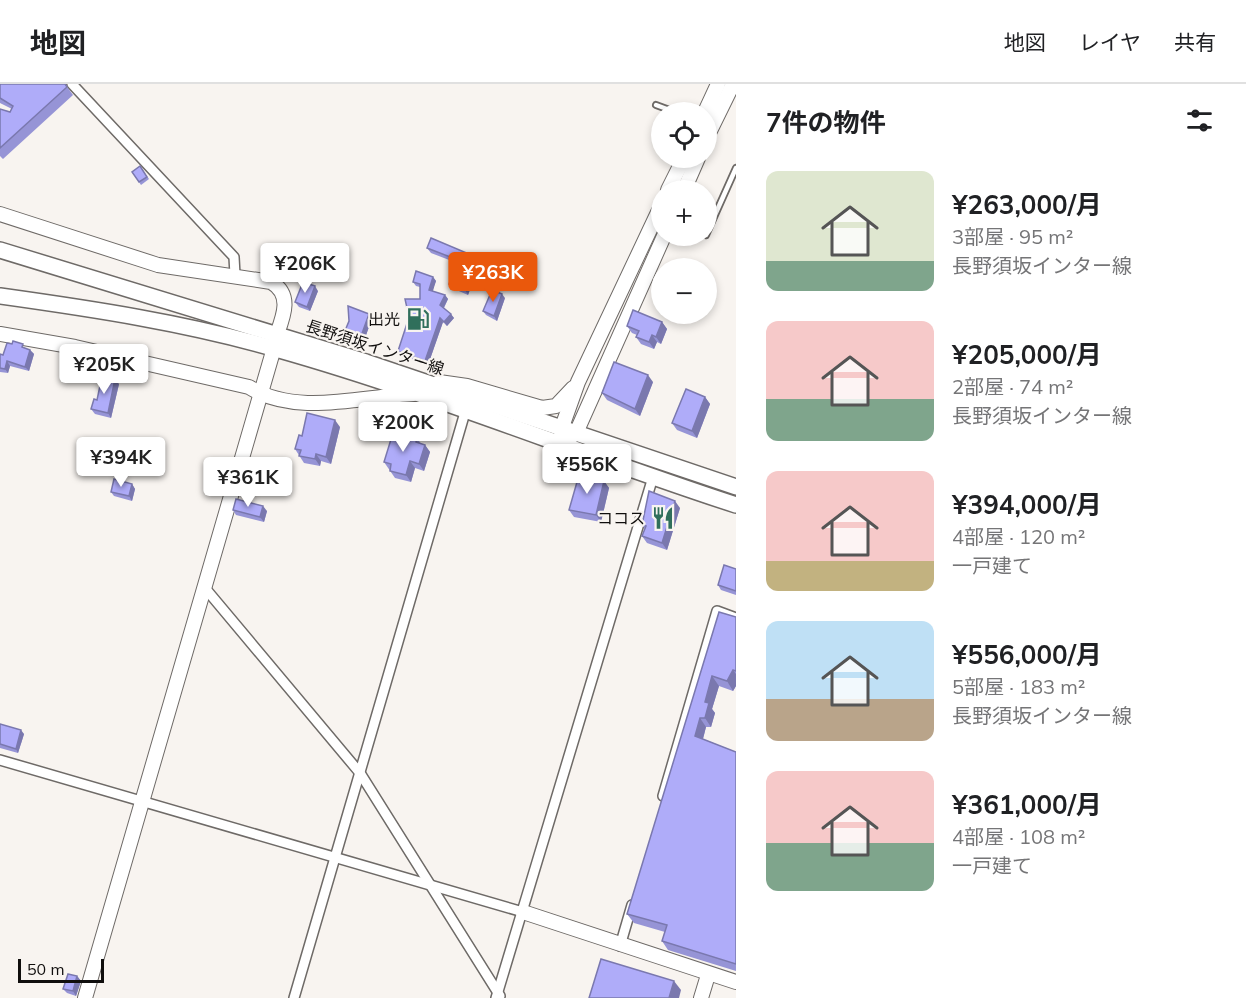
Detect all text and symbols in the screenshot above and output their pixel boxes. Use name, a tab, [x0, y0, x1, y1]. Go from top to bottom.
text: 地図	[30, 25, 86, 60]
text: 地図	[1004, 29, 1046, 55]
text: レイヤ	[1079, 29, 1141, 55]
text: 共有	[1174, 29, 1216, 55]
map controls	[651, 102, 717, 324]
button: locate	[651, 102, 717, 168]
icon: filters	[1183, 104, 1216, 137]
text: 7件の物件	[766, 106, 886, 139]
button: +	[651, 180, 717, 246]
text: ¥263,000/月	[952, 188, 1102, 221]
icon: home	[814, 195, 886, 267]
text: 3部屋 · 95 m²	[952, 224, 1073, 249]
pin: ¥206K	[263, 243, 347, 294]
text: ¥206K	[274, 250, 336, 275]
pin: ¥263K	[451, 252, 535, 303]
text: 長野須坂インター線	[952, 253, 1132, 278]
button: −	[651, 258, 717, 324]
text: ¥263K	[462, 259, 524, 284]
fuel station icon: 出光	[405, 306, 431, 332]
place label: 出光	[368, 309, 400, 329]
street label: 長野須坂インター線	[303, 315, 447, 379]
text: ¥205,000/月	[952, 338, 1102, 371]
pin: ¥205K	[62, 344, 146, 395]
icon: home	[814, 345, 886, 417]
text: ¥205K	[73, 351, 135, 376]
text: 2部屋 · 74 m²	[952, 374, 1073, 399]
pin: ¥200K	[361, 402, 445, 453]
text: 長野須坂インター線	[952, 403, 1132, 428]
text: ¥200K	[372, 409, 434, 434]
pin: ¥394K	[79, 437, 163, 488]
text: ¥394K	[90, 444, 152, 469]
pin: ¥556K	[545, 444, 629, 495]
text: ¥556K	[556, 451, 618, 476]
pin: ¥361K	[206, 457, 290, 508]
text: ¥361K	[217, 464, 279, 489]
text: ¥394,000/月	[952, 488, 1102, 521]
icon: home	[814, 495, 886, 567]
restaurant icon: ココス	[650, 505, 676, 531]
place label: ココス	[597, 508, 645, 528]
text: 4部屋 · 120 m²	[952, 524, 1085, 549]
text: 一戸建て	[952, 553, 1032, 578]
text: ¥556,000/月	[952, 638, 1102, 671]
icon: home	[814, 645, 886, 717]
text: 5部屋 · 183 m²	[952, 674, 1085, 699]
text: 長野須坂インター線	[952, 703, 1132, 728]
text: ¥361,000/月	[952, 788, 1102, 821]
icon: home	[814, 795, 886, 867]
text: 4部屋 · 108 m²	[952, 824, 1085, 849]
text: 一戸建て	[952, 853, 1032, 878]
scale bar	[18, 956, 104, 984]
text: 50 m	[27, 959, 64, 979]

